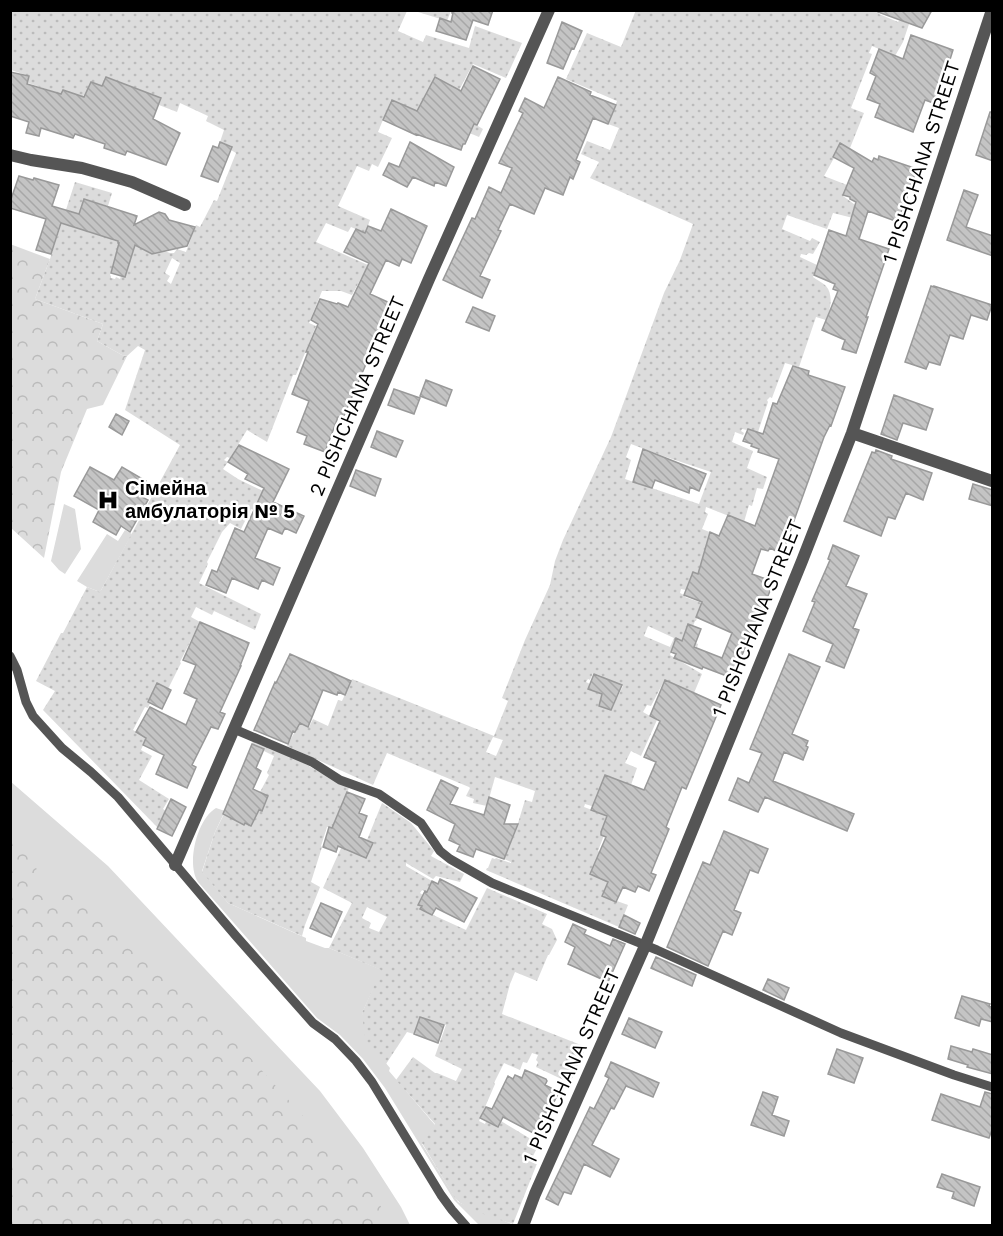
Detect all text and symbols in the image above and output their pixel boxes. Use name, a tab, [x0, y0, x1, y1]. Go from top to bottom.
street label: 1 PISHCHANA STREET	[877, 58, 965, 266]
street label: 2 PISHCHANA STREET	[304, 292, 410, 500]
place label: Сімейна амбулаторія № 5	[125, 476, 295, 523]
hospital icon: Сімейна амбулаторія № 5	[96, 488, 120, 512]
street label: 1 PISHCHANA STREET	[706, 516, 808, 720]
street label: 1 PISHCHANA STREET	[517, 965, 625, 1167]

